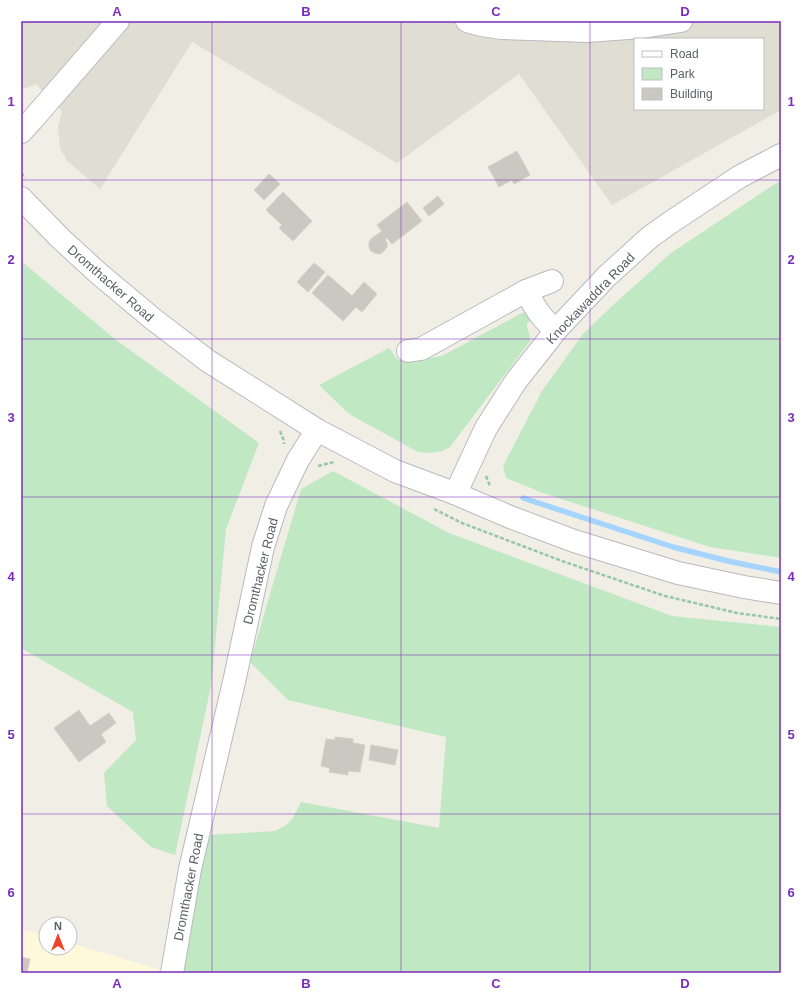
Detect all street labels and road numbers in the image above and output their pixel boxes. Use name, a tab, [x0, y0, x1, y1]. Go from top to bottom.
street label: Dromthacker Road	[65, 242, 157, 325]
street label: Knockawaddra Road	[543, 250, 638, 347]
street label: Dromthacker Road	[240, 516, 281, 626]
street label: Dromthacker Road	[171, 832, 206, 942]

